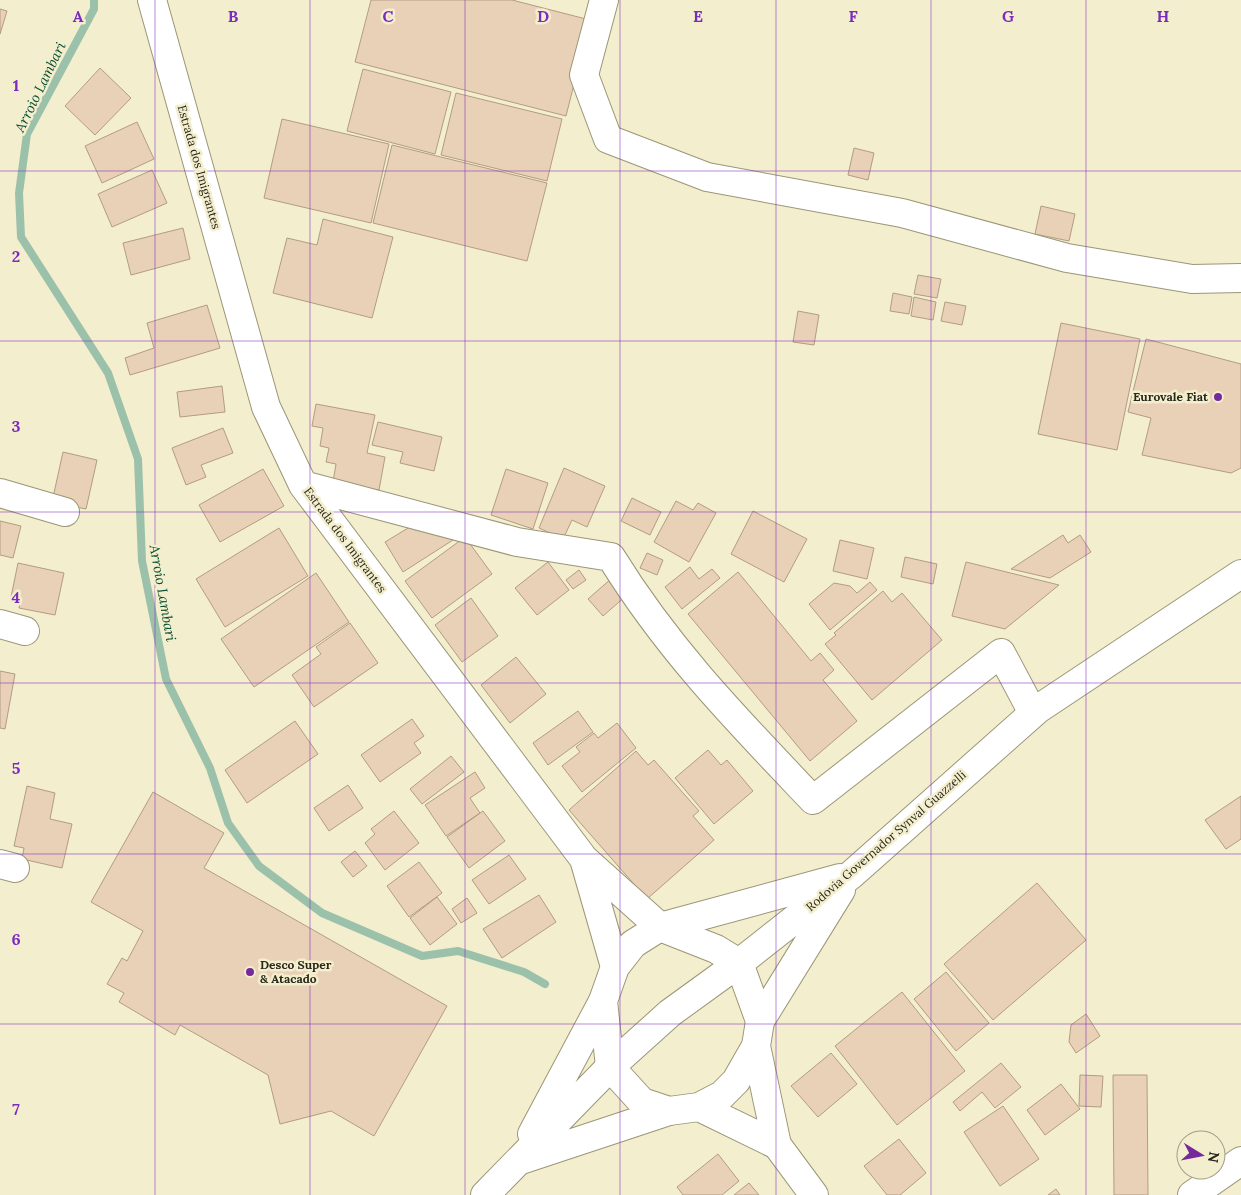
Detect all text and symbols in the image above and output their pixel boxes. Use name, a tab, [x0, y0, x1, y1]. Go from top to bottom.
text: A	[73, 6, 84, 26]
text: B	[228, 6, 239, 26]
text: C	[382, 6, 394, 26]
text: D	[537, 6, 549, 26]
text: E	[693, 6, 703, 26]
text: F	[848, 6, 858, 26]
text: G	[1002, 6, 1014, 26]
text: H	[1157, 6, 1170, 26]
water label: Arroio Lambari	[10, 39, 70, 136]
text: 1	[13, 75, 19, 95]
street label: Estrada dos Imigrantes	[175, 103, 224, 231]
text: 2	[12, 246, 20, 266]
place label: Eurovale Fiat	[1133, 389, 1209, 404]
marker: Eurovale Fiat	[1212, 391, 1224, 403]
text: 3	[12, 416, 21, 436]
street label: Estrada dos Imigrantes	[301, 484, 390, 596]
water label: Arroio Lambari	[145, 542, 180, 643]
text: 4	[12, 587, 21, 607]
text: 5	[12, 758, 21, 778]
street label: Rodovia Governador Synval Guazzelli	[803, 767, 969, 914]
text: 6	[11, 929, 21, 949]
place label: Desco Super & Atacado	[260, 957, 332, 986]
marker: Desco Super & Atacado	[244, 966, 256, 978]
text: 7	[12, 1099, 20, 1119]
north arrow	[1176, 1130, 1226, 1180]
text: N	[1204, 1150, 1224, 1164]

